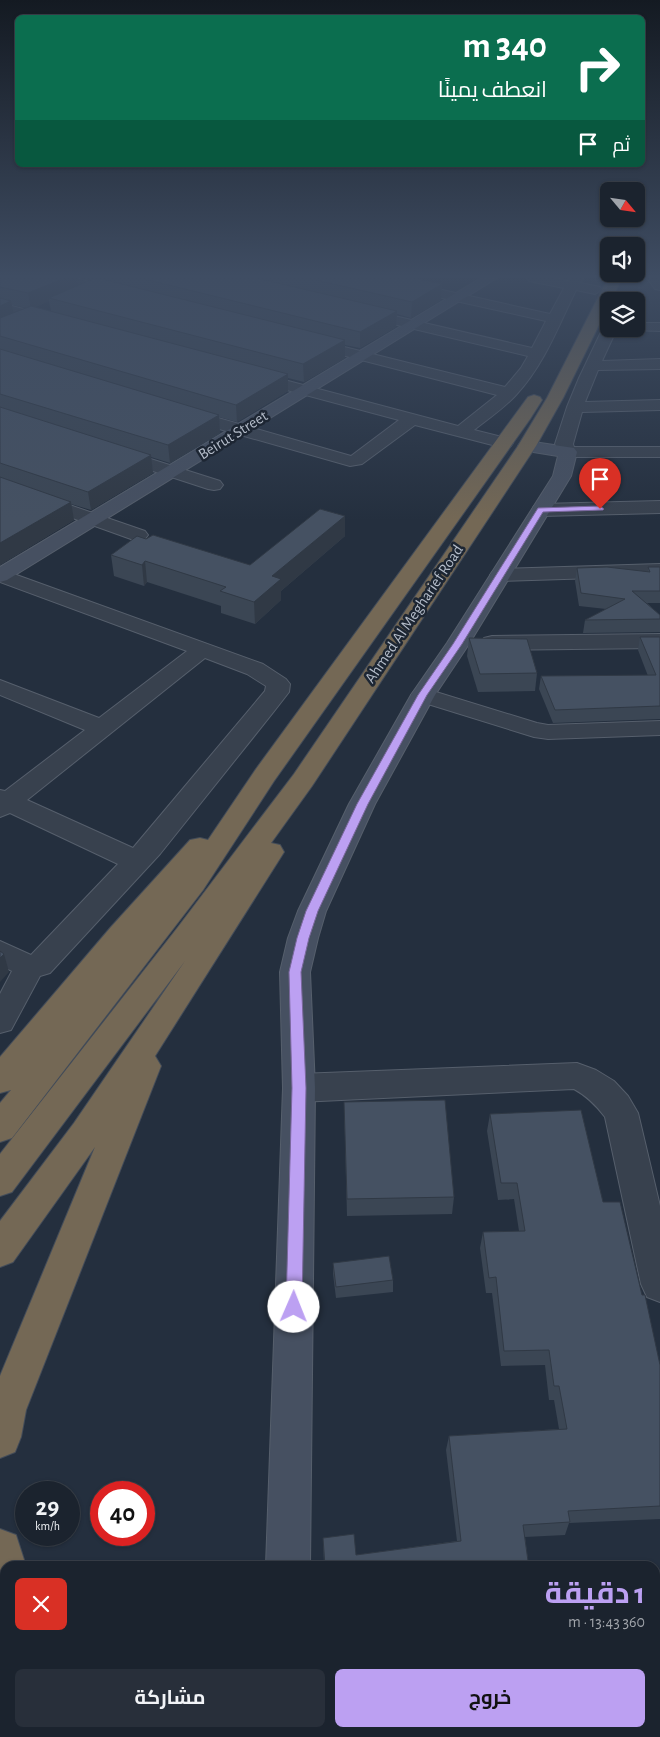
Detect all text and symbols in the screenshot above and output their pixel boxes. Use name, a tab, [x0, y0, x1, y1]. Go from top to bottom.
text: 340 m	[463, 29, 547, 64]
icon: right	[565, 35, 630, 100]
text: انعطف يمينًا	[438, 79, 547, 101]
icon: arrive	[574, 130, 602, 158]
text: ثم	[612, 136, 630, 155]
north arrow	[600, 182, 645, 228]
map controls	[600, 182, 645, 337]
button: sound	[600, 237, 645, 282]
button: layers	[600, 292, 645, 337]
street label: Beirut Street	[196, 407, 270, 463]
pin	[579, 458, 621, 509]
icon: arrive	[586, 465, 614, 493]
street label: Ahmed Al Megharief Road	[362, 542, 466, 686]
position arrow	[267, 1280, 319, 1332]
speed limit sign: 40	[90, 1481, 155, 1546]
text: 29	[36, 1495, 59, 1520]
text: km/h	[35, 1520, 60, 1532]
button: close	[15, 1578, 67, 1630]
text: 1 دقيقة	[545, 1579, 645, 1609]
text: 360 m · 13:43	[568, 1614, 645, 1630]
button: مشاركة	[15, 1669, 325, 1727]
button: خروج	[335, 1669, 645, 1727]

